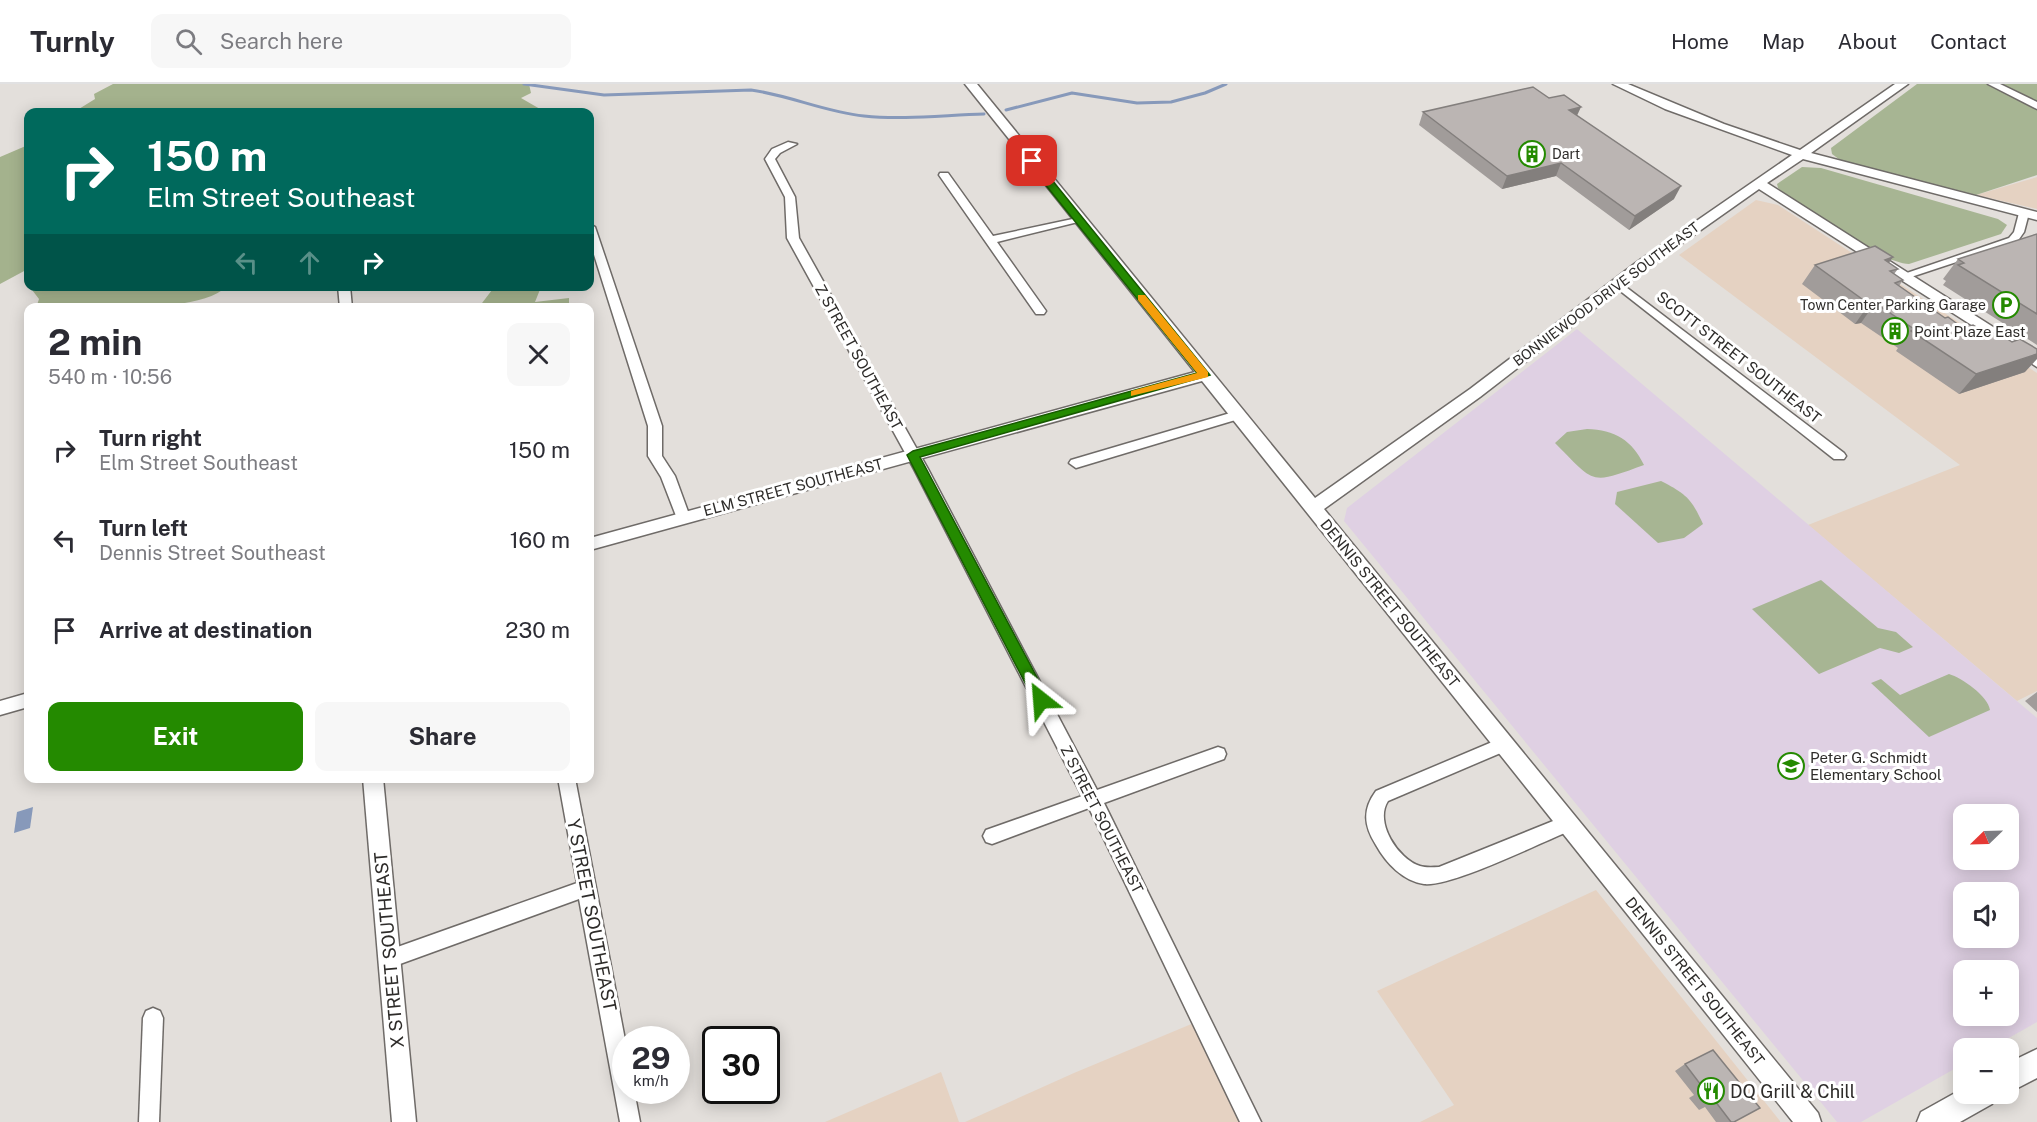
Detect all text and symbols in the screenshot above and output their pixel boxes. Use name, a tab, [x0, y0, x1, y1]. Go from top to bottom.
search box	[151, 14, 571, 68]
text: Turnly	[30, 25, 115, 58]
icon: search	[172, 25, 205, 58]
text: Search here	[220, 28, 343, 54]
text: Home	[1671, 29, 1729, 54]
text: Map	[1762, 29, 1805, 54]
text: About	[1838, 29, 1897, 54]
text: Contact	[1930, 29, 2007, 54]
text: 150 m	[147, 131, 267, 180]
icon: right	[48, 132, 126, 210]
pin	[1006, 135, 1057, 186]
building icon: Dart	[1517, 139, 1547, 169]
icon: arrive	[1015, 144, 1048, 177]
place label: Dart	[1552, 146, 1580, 162]
text: Elm Street Southeast	[147, 181, 416, 213]
street label: BONNIEWOOD DRIVE SOUTHEAST	[1510, 219, 1702, 369]
icon: left	[230, 246, 263, 279]
icon: ahead	[293, 246, 326, 279]
icon: right	[356, 246, 389, 279]
street label: Z STREET SOUTHEAST	[812, 281, 906, 433]
street label: SCOTT STREET SOUTHEAST	[1654, 288, 1824, 426]
parking icon: Town Center Parking Garage	[1991, 290, 2021, 320]
place label: Town Center Parking Garage	[1800, 297, 1986, 313]
building icon: Point Plaze East	[1880, 316, 1910, 346]
text: 2 min	[48, 321, 142, 363]
button: close	[507, 323, 570, 386]
place label: Point Plaze East	[1914, 323, 2026, 340]
text: 540 m · 10:56	[48, 365, 172, 389]
text: Turn right	[99, 425, 202, 451]
icon: right	[48, 434, 81, 467]
text: 150 m	[509, 437, 570, 463]
text: Elm Street Southeast	[99, 451, 298, 475]
street label: ELM STREET SOUTHEAST	[701, 455, 885, 519]
text: Turn left	[99, 515, 188, 541]
street label: DENNIS STREET SOUTHEAST	[1317, 516, 1463, 690]
icon: left	[48, 524, 81, 557]
text: 160 m	[510, 527, 570, 553]
text: Dennis Street Southeast	[99, 541, 326, 565]
icon: arrive	[48, 614, 81, 647]
text: Arrive at destination	[99, 617, 312, 643]
text: 230 m	[505, 617, 570, 643]
position arrow	[1009, 668, 1073, 732]
button: Exit	[48, 702, 303, 771]
button: Share	[315, 702, 570, 771]
street label: Z STREET SOUTHEAST	[1057, 742, 1147, 896]
place label: Peter G. Schmidt Elementary School	[1810, 749, 1942, 783]
school or university icon: Peter G. Schmidt Elementary School	[1776, 751, 1806, 781]
north arrow	[1953, 804, 2019, 870]
map controls	[1953, 804, 2019, 1104]
street label: Y STREET SOUTHEAST	[563, 817, 621, 1013]
street label: X STREET SOUTHEAST	[370, 851, 408, 1049]
button: sound	[1953, 882, 2019, 948]
street label: DENNIS STREET SOUTHEAST	[1622, 894, 1768, 1068]
button: +	[1953, 960, 2019, 1026]
speed limit sign: 30	[702, 1026, 780, 1104]
button: −	[1953, 1038, 2019, 1104]
text: 29	[632, 1040, 670, 1076]
text: km/h	[633, 1072, 669, 1089]
restaurant icon: DQ Grill & Chill	[1696, 1076, 1726, 1106]
place label: DQ Grill & Chill	[1730, 1081, 1855, 1102]

